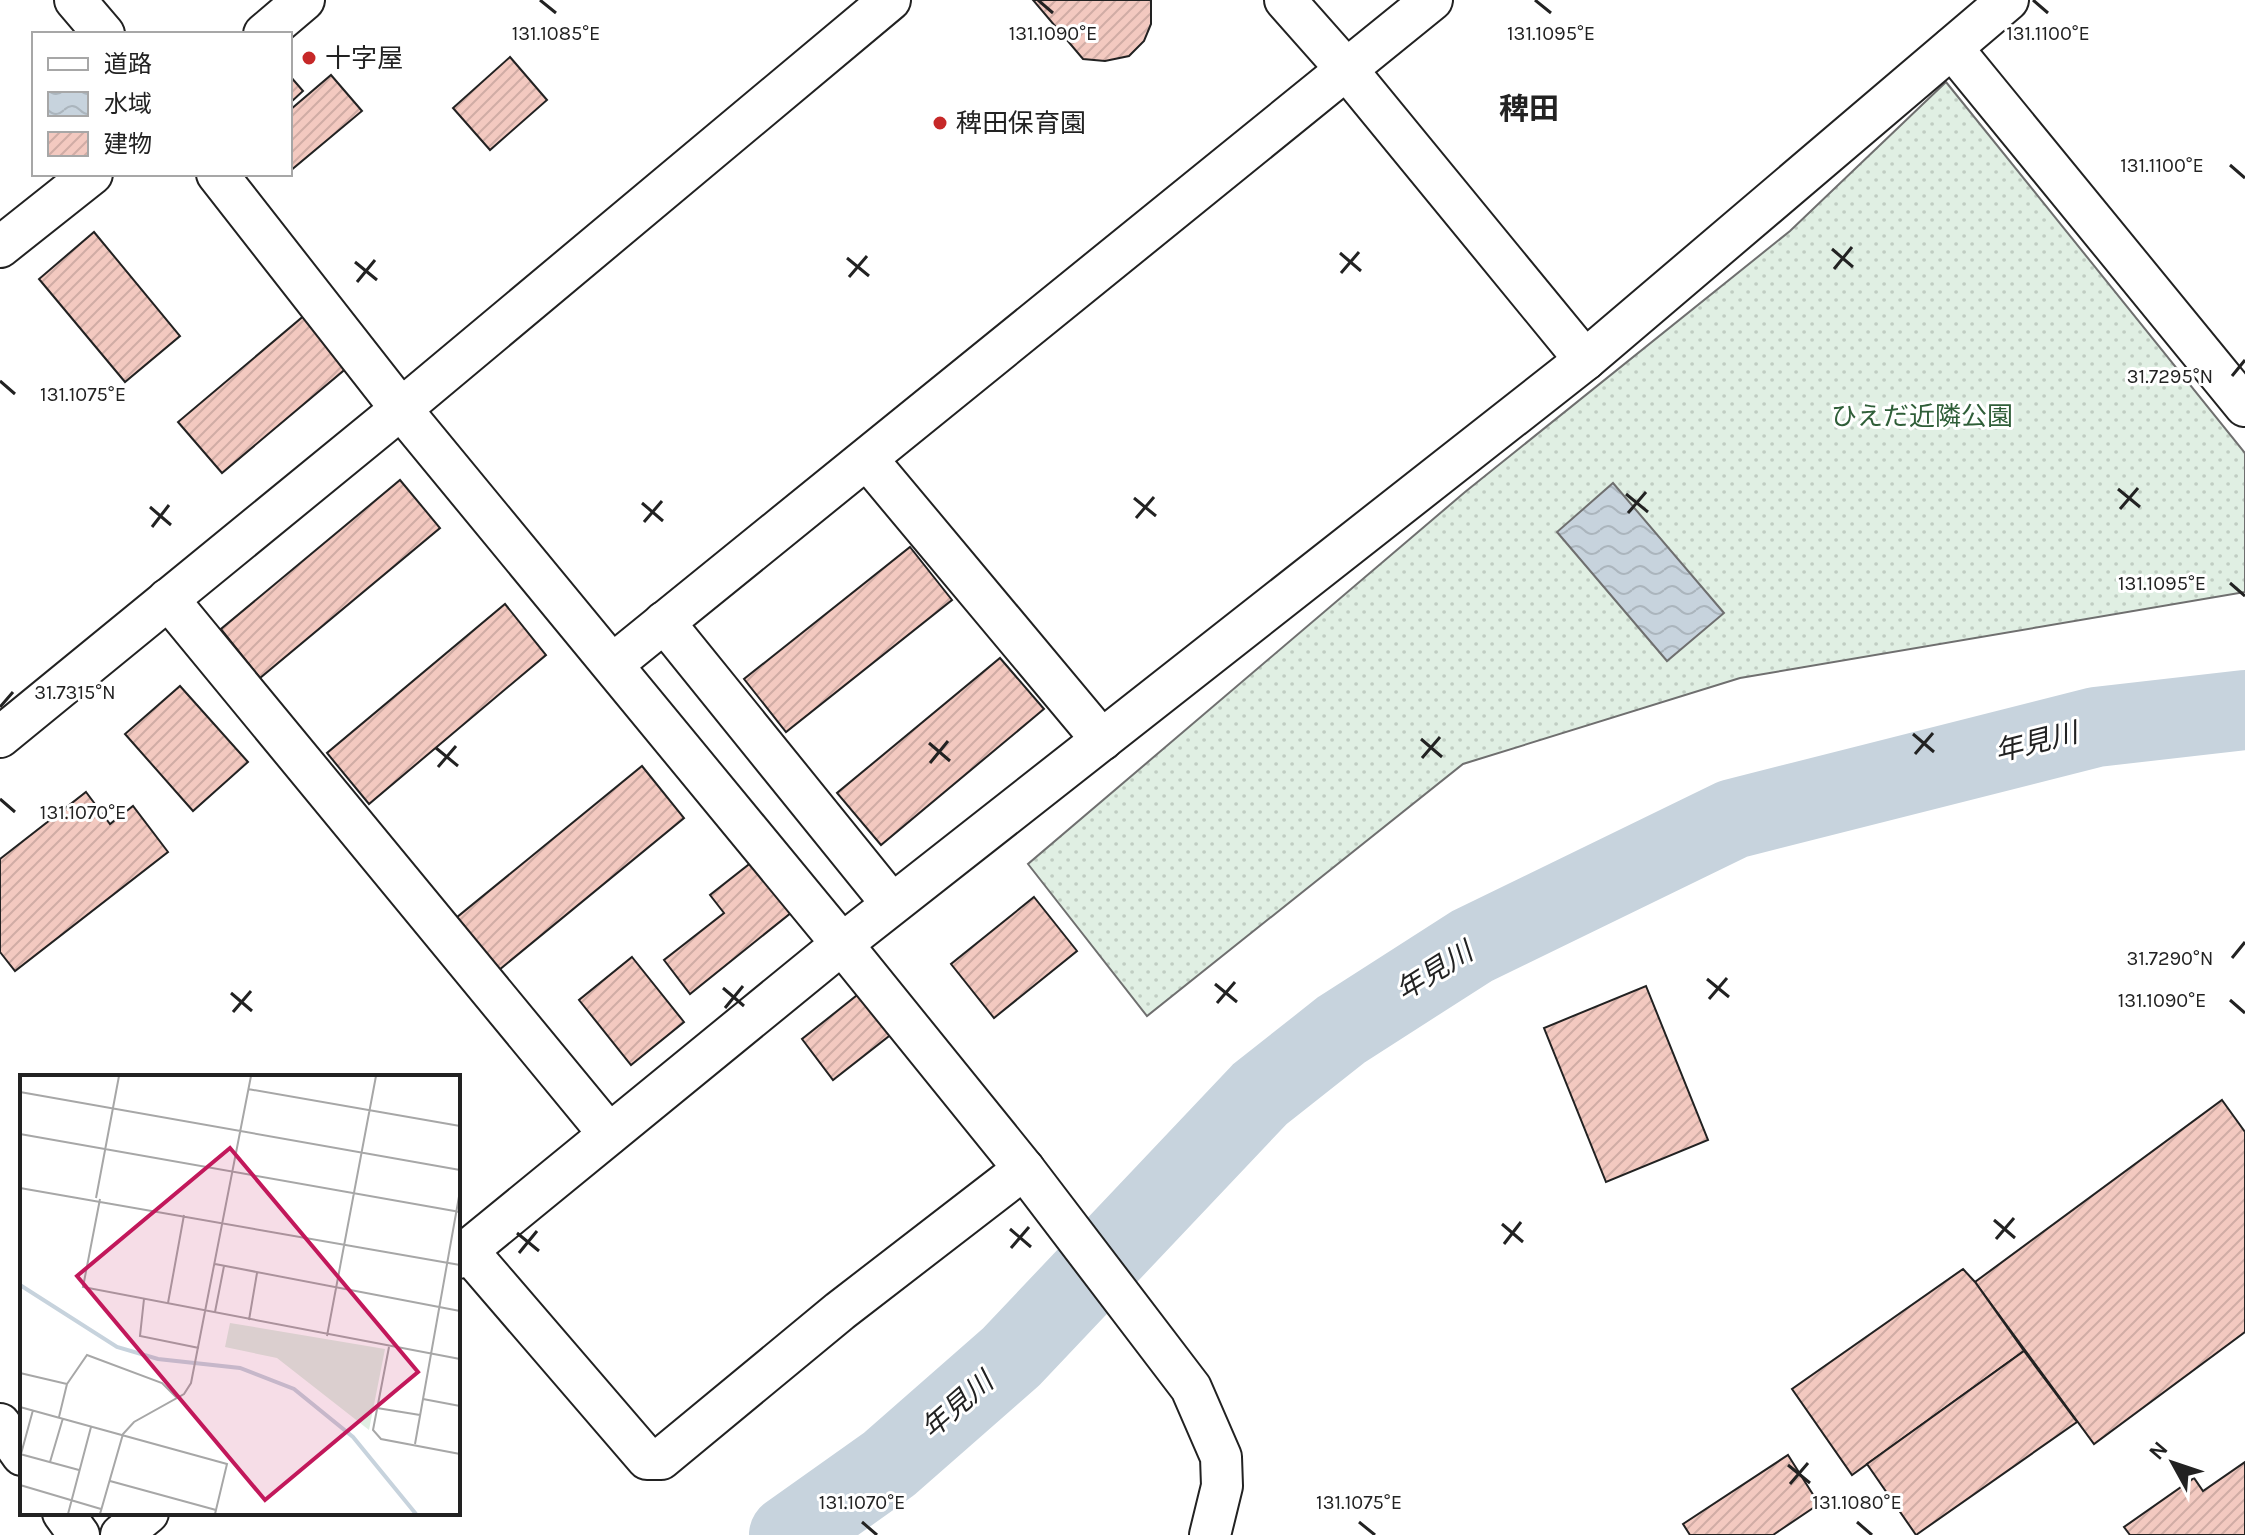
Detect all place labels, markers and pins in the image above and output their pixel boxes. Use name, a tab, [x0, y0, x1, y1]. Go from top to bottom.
place label: 十字屋	[325, 43, 403, 74]
marker: 十字屋	[300, 49, 318, 67]
place label: 稗田保育園	[956, 108, 1086, 139]
marker: 稗田保育園	[931, 114, 949, 132]

